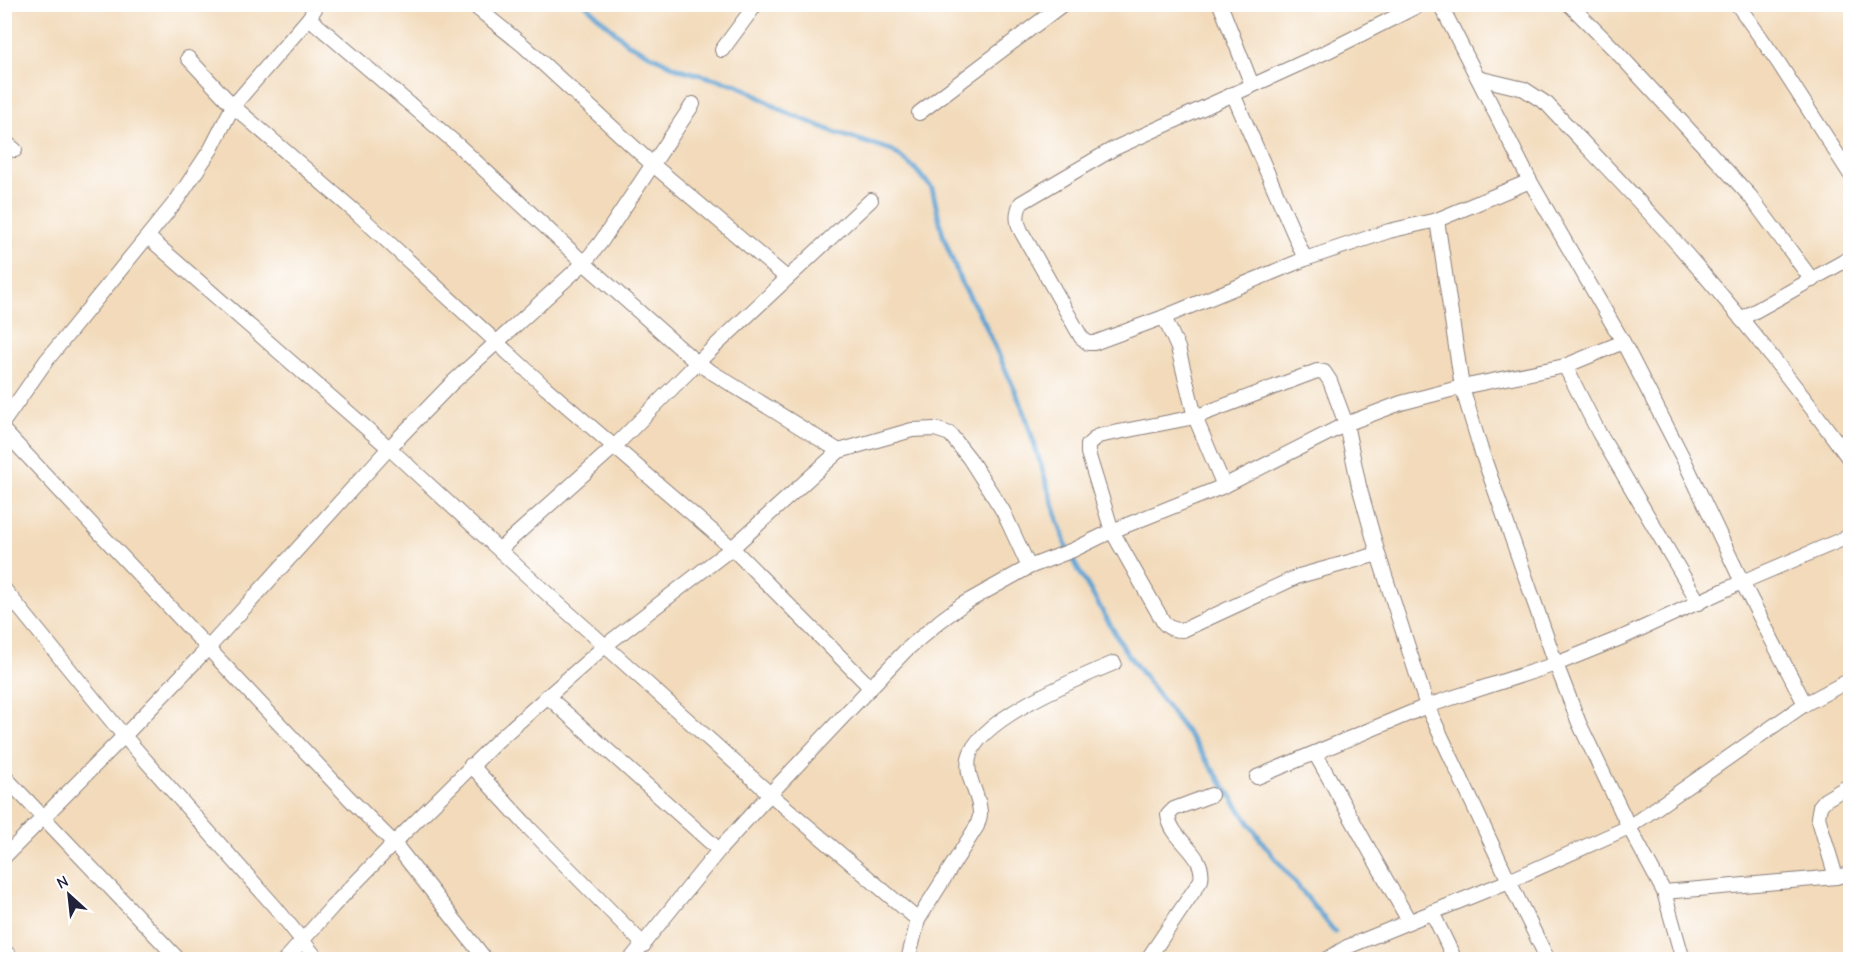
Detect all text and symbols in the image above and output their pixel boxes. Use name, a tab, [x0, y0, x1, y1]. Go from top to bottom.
north arrow	[39, 865, 99, 925]
text: N	[54, 872, 71, 893]

